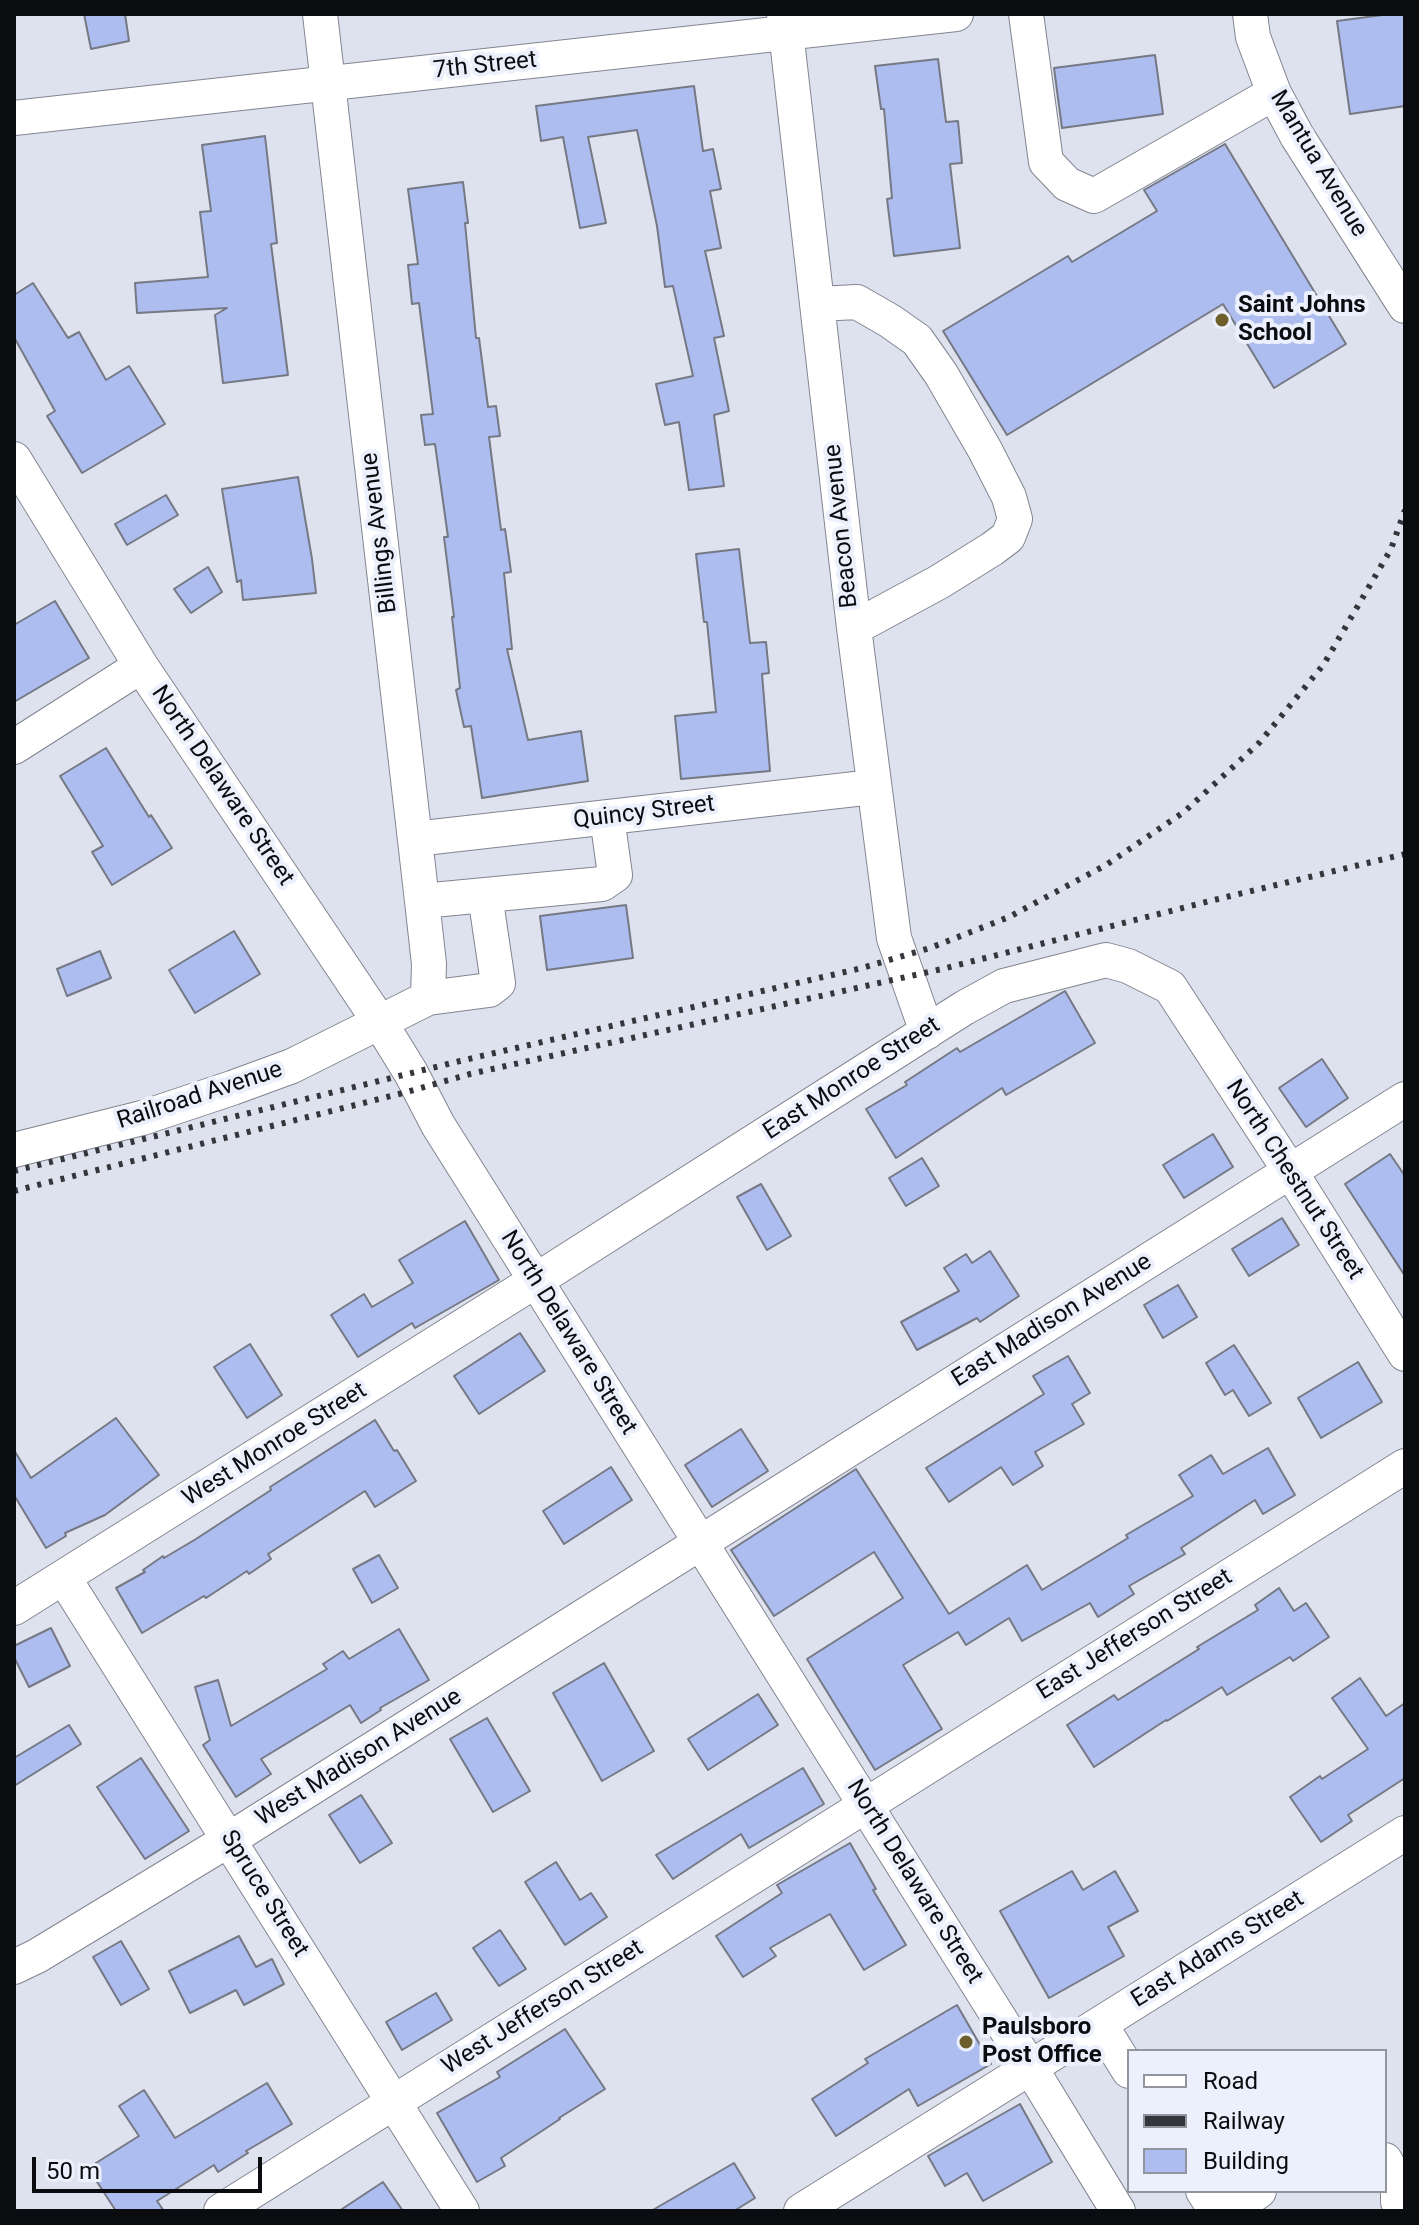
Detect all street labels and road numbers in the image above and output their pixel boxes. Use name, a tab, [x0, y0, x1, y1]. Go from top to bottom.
street label: 7th Street	[432, 46, 538, 86]
street label: Mantua Avenue	[1263, 86, 1373, 242]
street label: Beacon Avenue	[819, 443, 865, 609]
street label: Billings Avenue	[356, 451, 404, 615]
street label: North Delaware Street	[144, 681, 300, 891]
street label: Quincy Street	[572, 790, 716, 836]
street label: East Monroe Street	[758, 1011, 946, 1147]
street label: Railroad Avenue	[114, 1056, 286, 1136]
street label: North Chestnut Street	[1219, 1075, 1369, 1285]
street label: North Delaware Street	[494, 1226, 642, 1440]
street label: East Madison Avenue	[947, 1248, 1157, 1394]
street label: West Monroe Street	[178, 1377, 372, 1513]
street label: East Jefferson Street	[1032, 1563, 1238, 1707]
street label: West Madison Avenue	[251, 1683, 467, 1833]
street label: North Delaware Street	[840, 1775, 988, 1989]
street label: Spruce Street	[214, 1825, 314, 1963]
street label: East Adams Street	[1126, 1885, 1310, 2015]
street label: West Jefferson Street	[437, 1934, 649, 2082]

